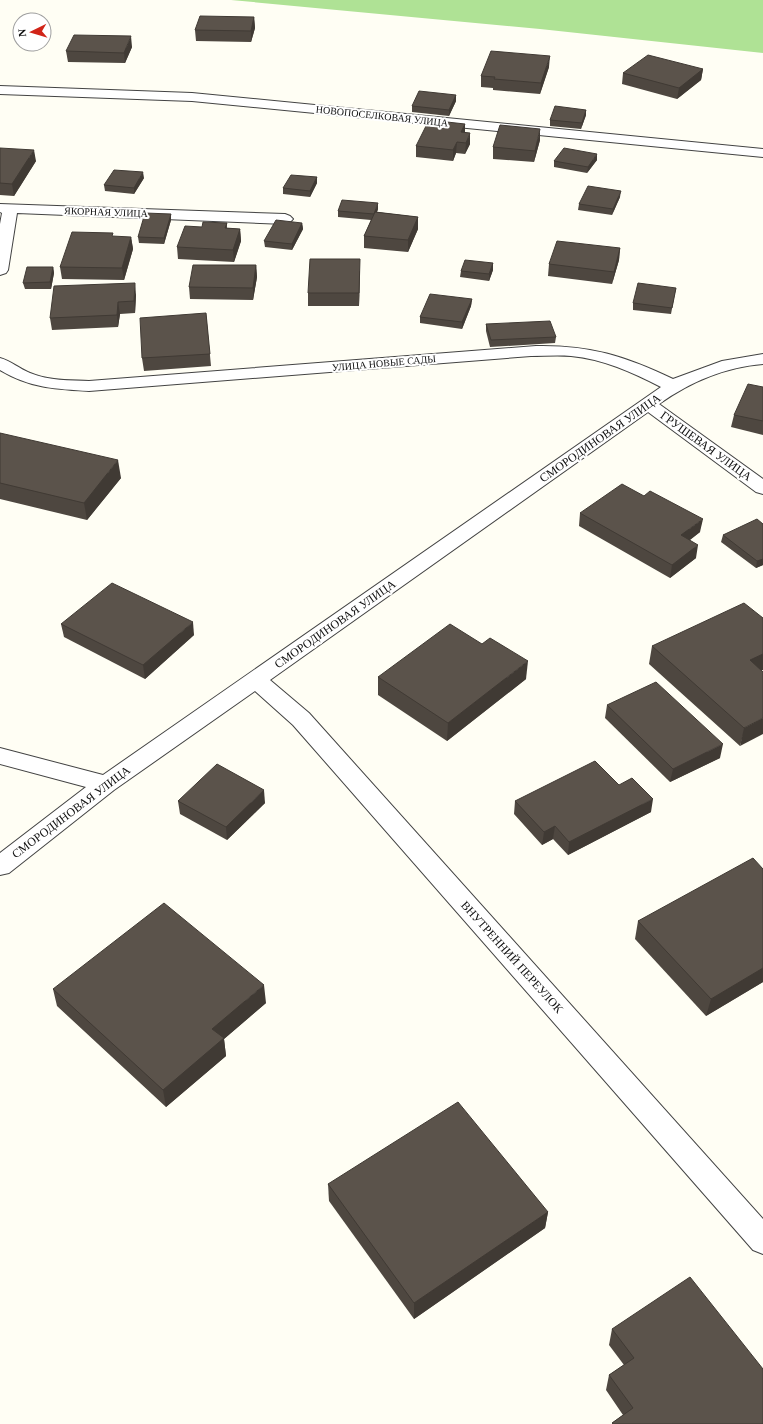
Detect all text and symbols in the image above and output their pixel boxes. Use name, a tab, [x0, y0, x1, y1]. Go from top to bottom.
north arrow	[12, 12, 52, 52]
text: N	[16, 28, 28, 37]
street label: НОВОПОСЕЛКОВАЯ УЛИЦА	[315, 104, 449, 128]
street label: ЯКОРНАЯ УЛИЦА	[64, 205, 149, 219]
street label: УЛИЦА НОВЫЕ САДЫ	[332, 353, 437, 373]
street label: СМОРОДИНОВАЯ УЛИЦА	[537, 391, 664, 485]
street label: ГРУШЕВАЯ УЛИЦА	[658, 408, 755, 484]
street label: СМОРОДИНОВАЯ УЛИЦА	[272, 577, 399, 671]
street label: СМОРОДИНОВАЯ УЛИЦА	[9, 763, 133, 861]
street label: ВНУТРЕННИЙ ПЕРЕУЛОК	[458, 898, 567, 1017]

